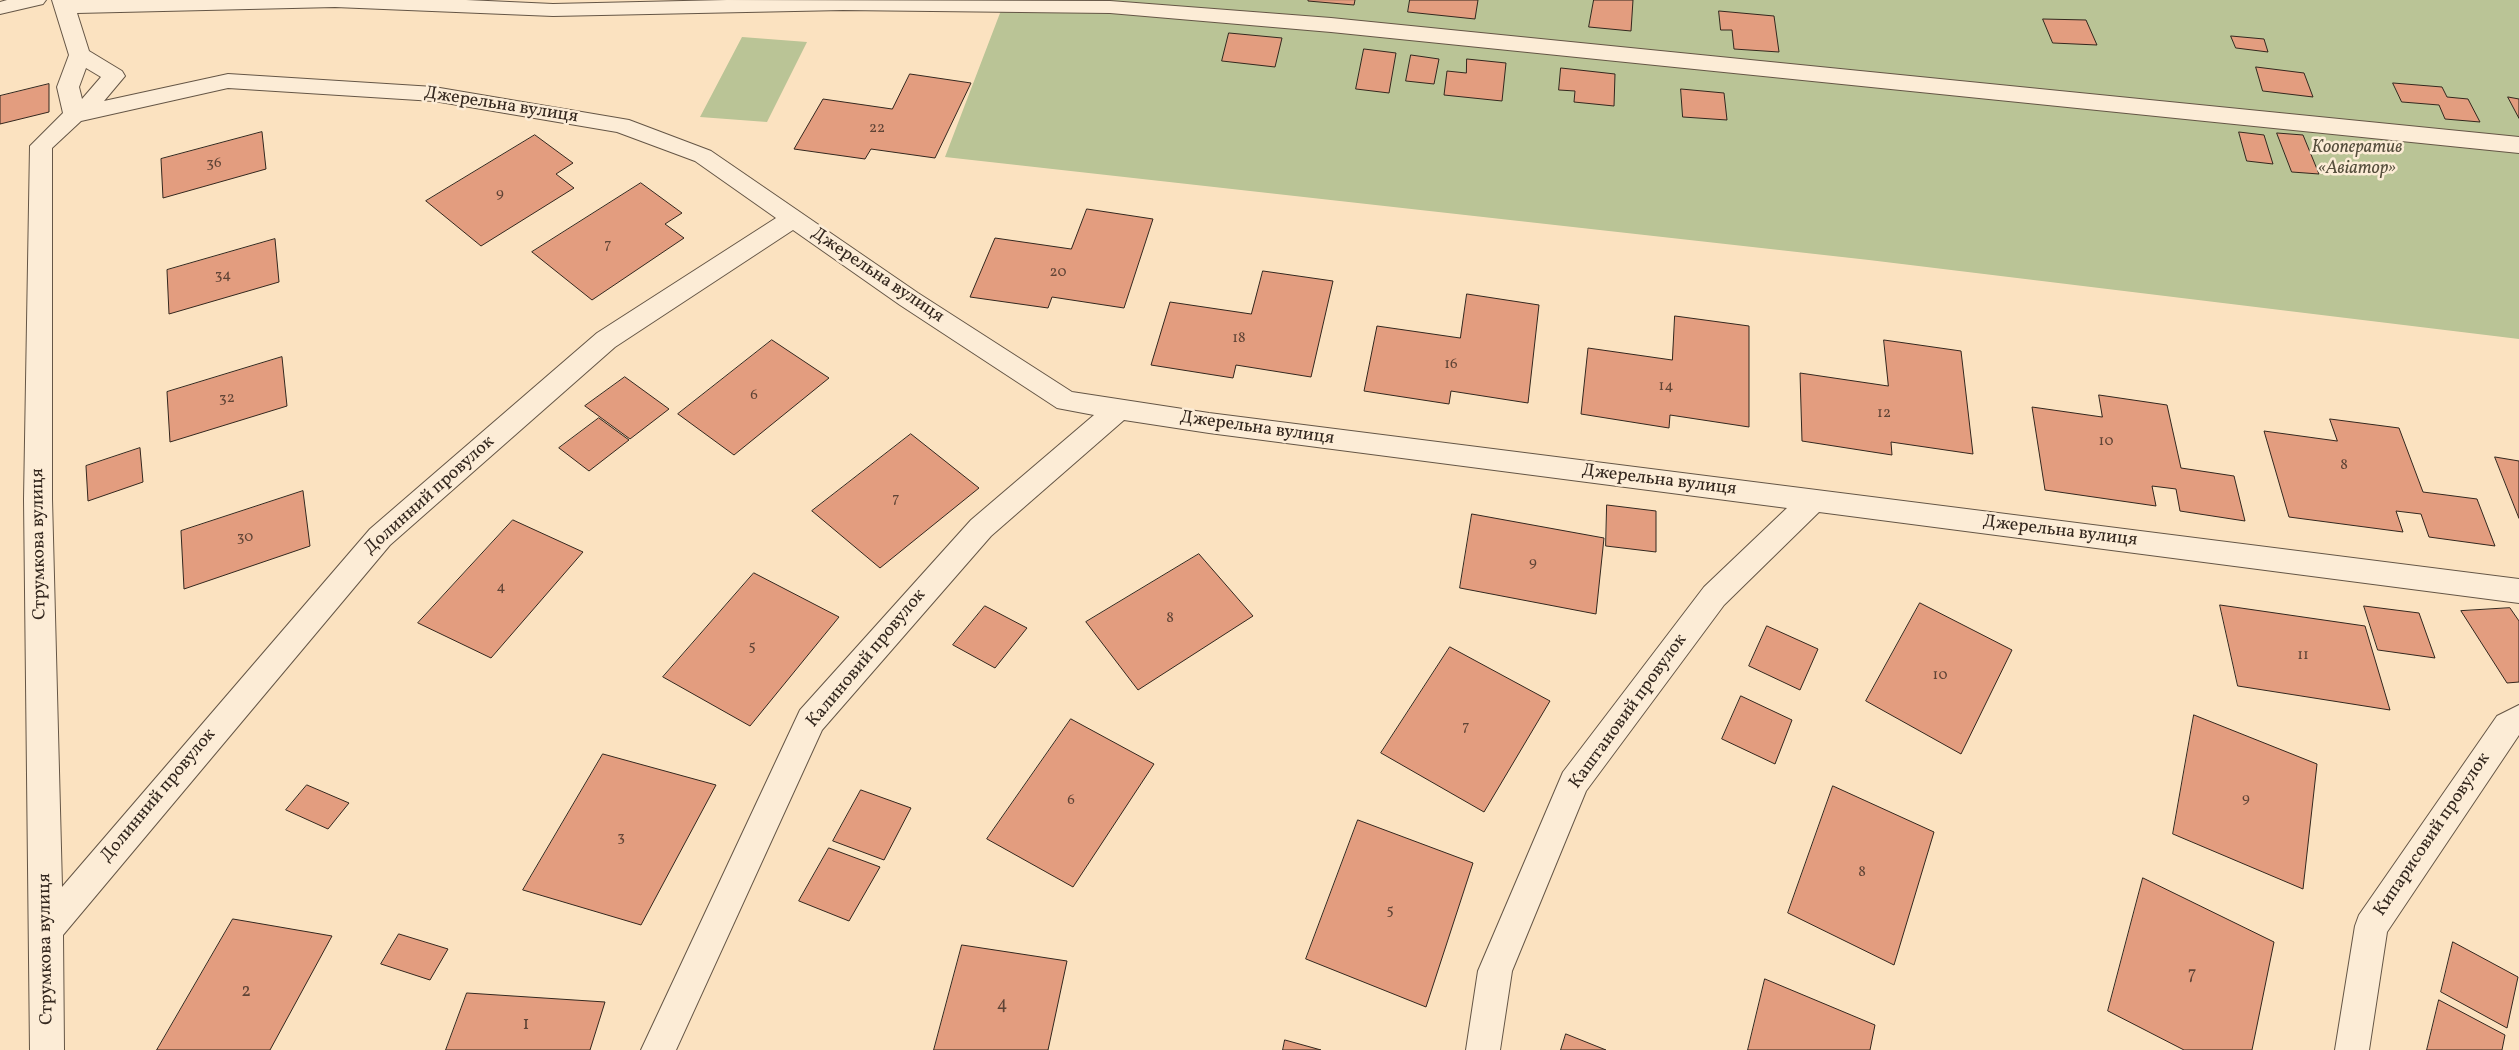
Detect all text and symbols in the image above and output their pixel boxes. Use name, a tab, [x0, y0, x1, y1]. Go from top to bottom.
street label: Джерельна вулиця	[423, 83, 579, 129]
house number: 22	[869, 120, 885, 138]
park label: Кооператив «Авіатор»	[2312, 138, 2402, 180]
house number: 36	[206, 155, 222, 173]
house number: 9	[496, 185, 504, 203]
street label: Джерельна вулиця	[807, 224, 947, 328]
house number: 7	[604, 236, 612, 254]
house number: 20	[1050, 264, 1066, 282]
house number: 34	[215, 267, 231, 285]
house number: 18	[1232, 330, 1246, 348]
house number: 16	[1444, 356, 1458, 374]
house number: 14	[1659, 378, 1673, 396]
house number: 6	[750, 387, 758, 405]
house number: 32	[219, 390, 235, 408]
house number: 12	[1877, 405, 1891, 423]
street label: Джерельна вулиця	[1179, 407, 1335, 451]
street label: Долинний провулок	[360, 432, 500, 560]
house number: 10	[2099, 433, 2113, 451]
house number: 8	[2340, 457, 2348, 475]
street label: Джерельна вулиця	[1581, 461, 1737, 501]
street label: Струмкова вулиця	[28, 468, 52, 620]
house number: 7	[892, 490, 900, 508]
street label: Джерельна вулиця	[1982, 512, 2138, 552]
house number: 30	[237, 529, 253, 547]
house number: 9	[1529, 554, 1537, 572]
house number: 4	[497, 579, 505, 597]
street label: Калиновий провулок	[803, 585, 931, 733]
house number: 8	[1166, 610, 1174, 628]
street label: Каштановий провулок	[1566, 630, 1692, 794]
house number: 5	[748, 638, 756, 656]
house number: 11	[2297, 647, 2309, 665]
house number: 10	[1933, 667, 1947, 685]
house number: 7	[1462, 718, 1470, 736]
street label: Долинний провулок	[97, 725, 221, 867]
street label: Кипарисовий провулок	[2370, 749, 2496, 921]
house number: 9	[2242, 790, 2250, 808]
house number: 6	[1067, 792, 1075, 810]
house number: 3	[617, 829, 625, 847]
house number: 8	[1858, 864, 1866, 882]
street label: Струмкова вулиця	[35, 873, 59, 1025]
house number: 5	[1386, 902, 1394, 920]
house number: 7	[2188, 965, 2196, 987]
house number: 2	[241, 982, 251, 1004]
house number: 4	[997, 995, 1007, 1017]
house number: 1	[523, 1015, 529, 1037]

